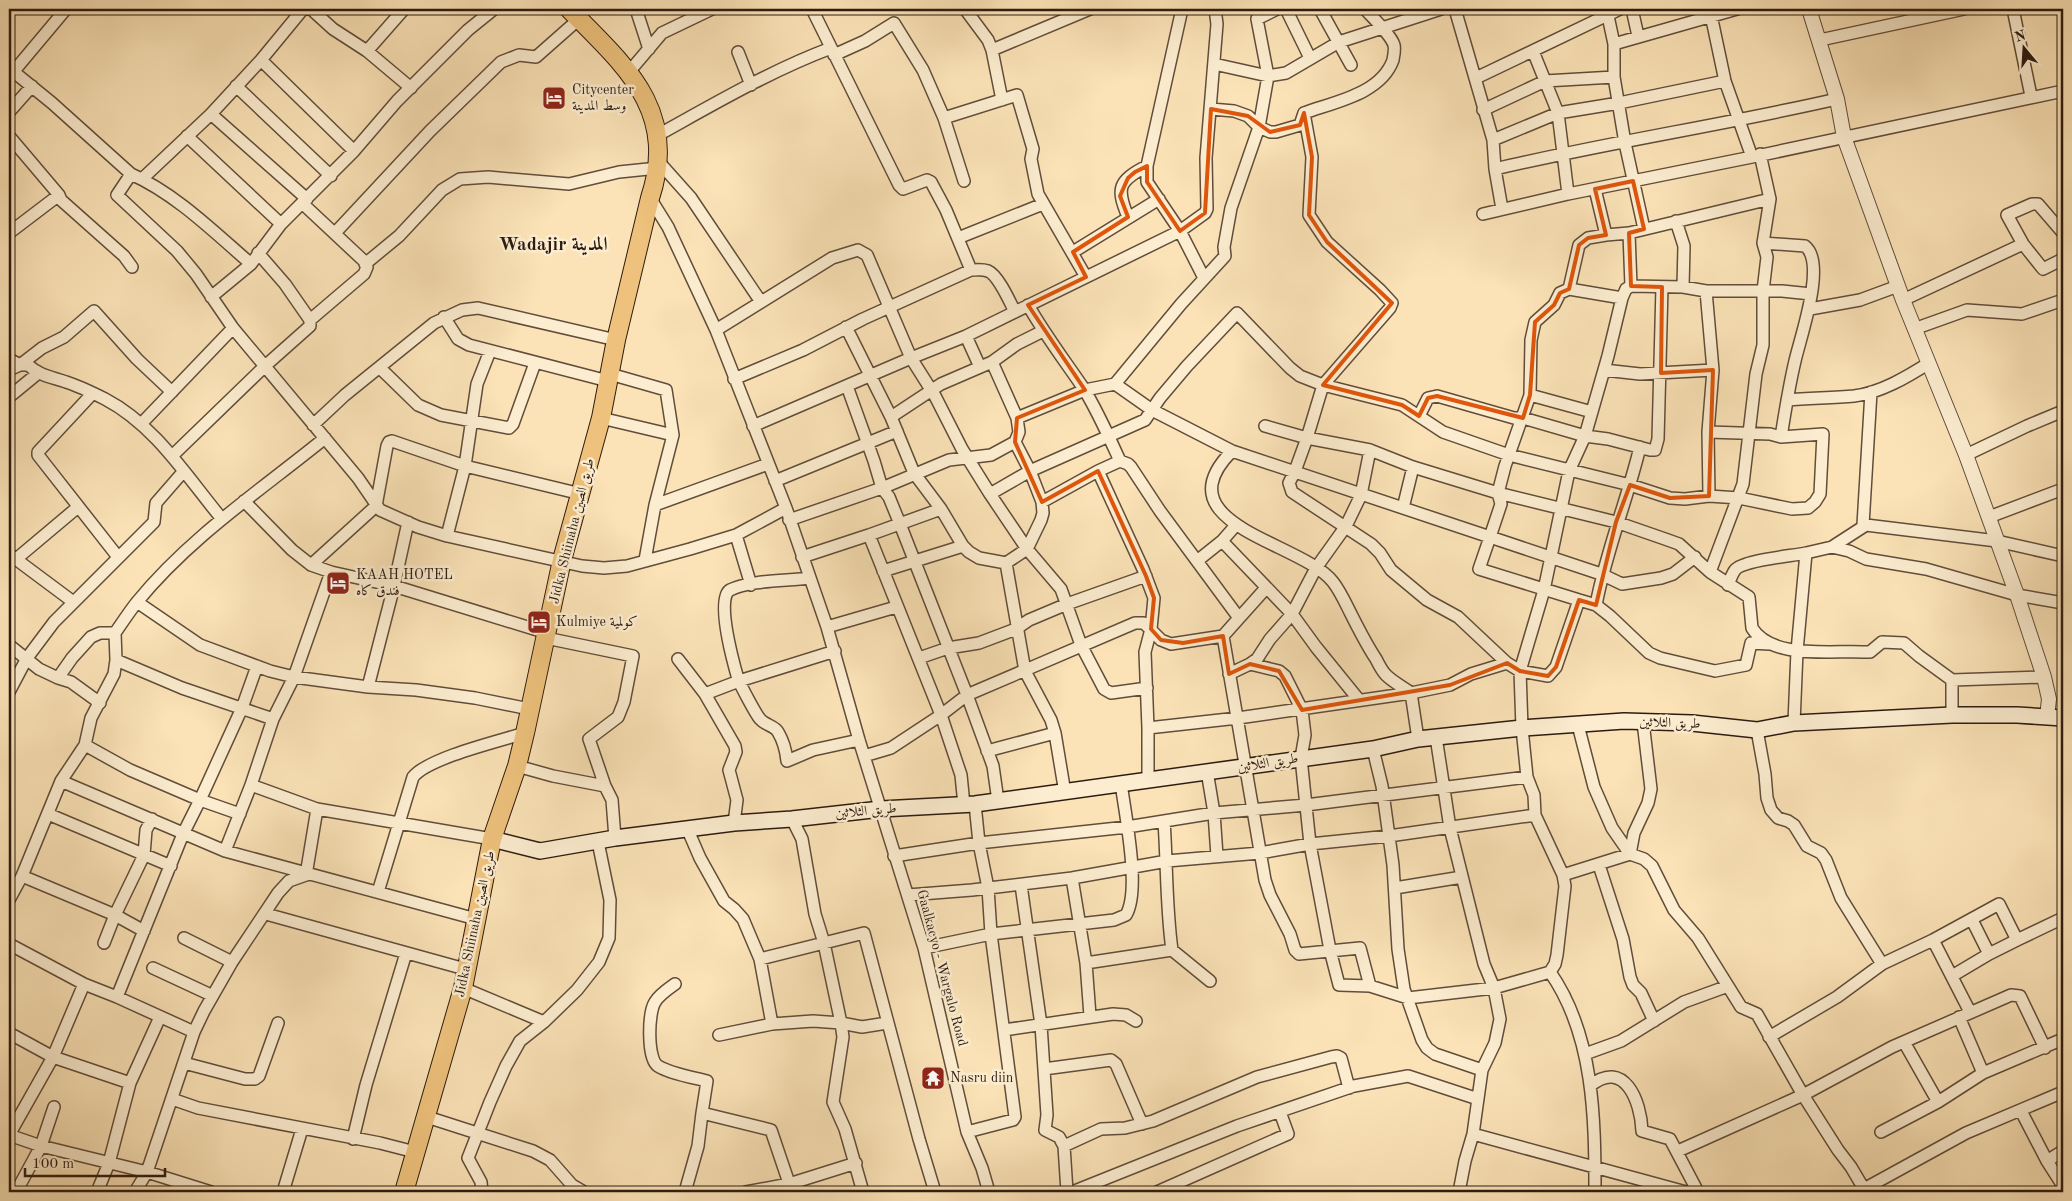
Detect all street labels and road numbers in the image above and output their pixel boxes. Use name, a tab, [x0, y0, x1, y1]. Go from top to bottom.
street label: Jidka Shiinaha طريق الصين	[547, 457, 598, 605]
street label: طريق الثلاثين	[1639, 715, 1701, 732]
street label: طريق الثلاثين	[1237, 751, 1300, 776]
street label: طريق الثلاثين	[835, 801, 897, 822]
street label: Jidka Shiinaha طريق الصين	[453, 849, 498, 999]
street label: Gaalkacyo - Wargalo Road	[914, 888, 970, 1048]

